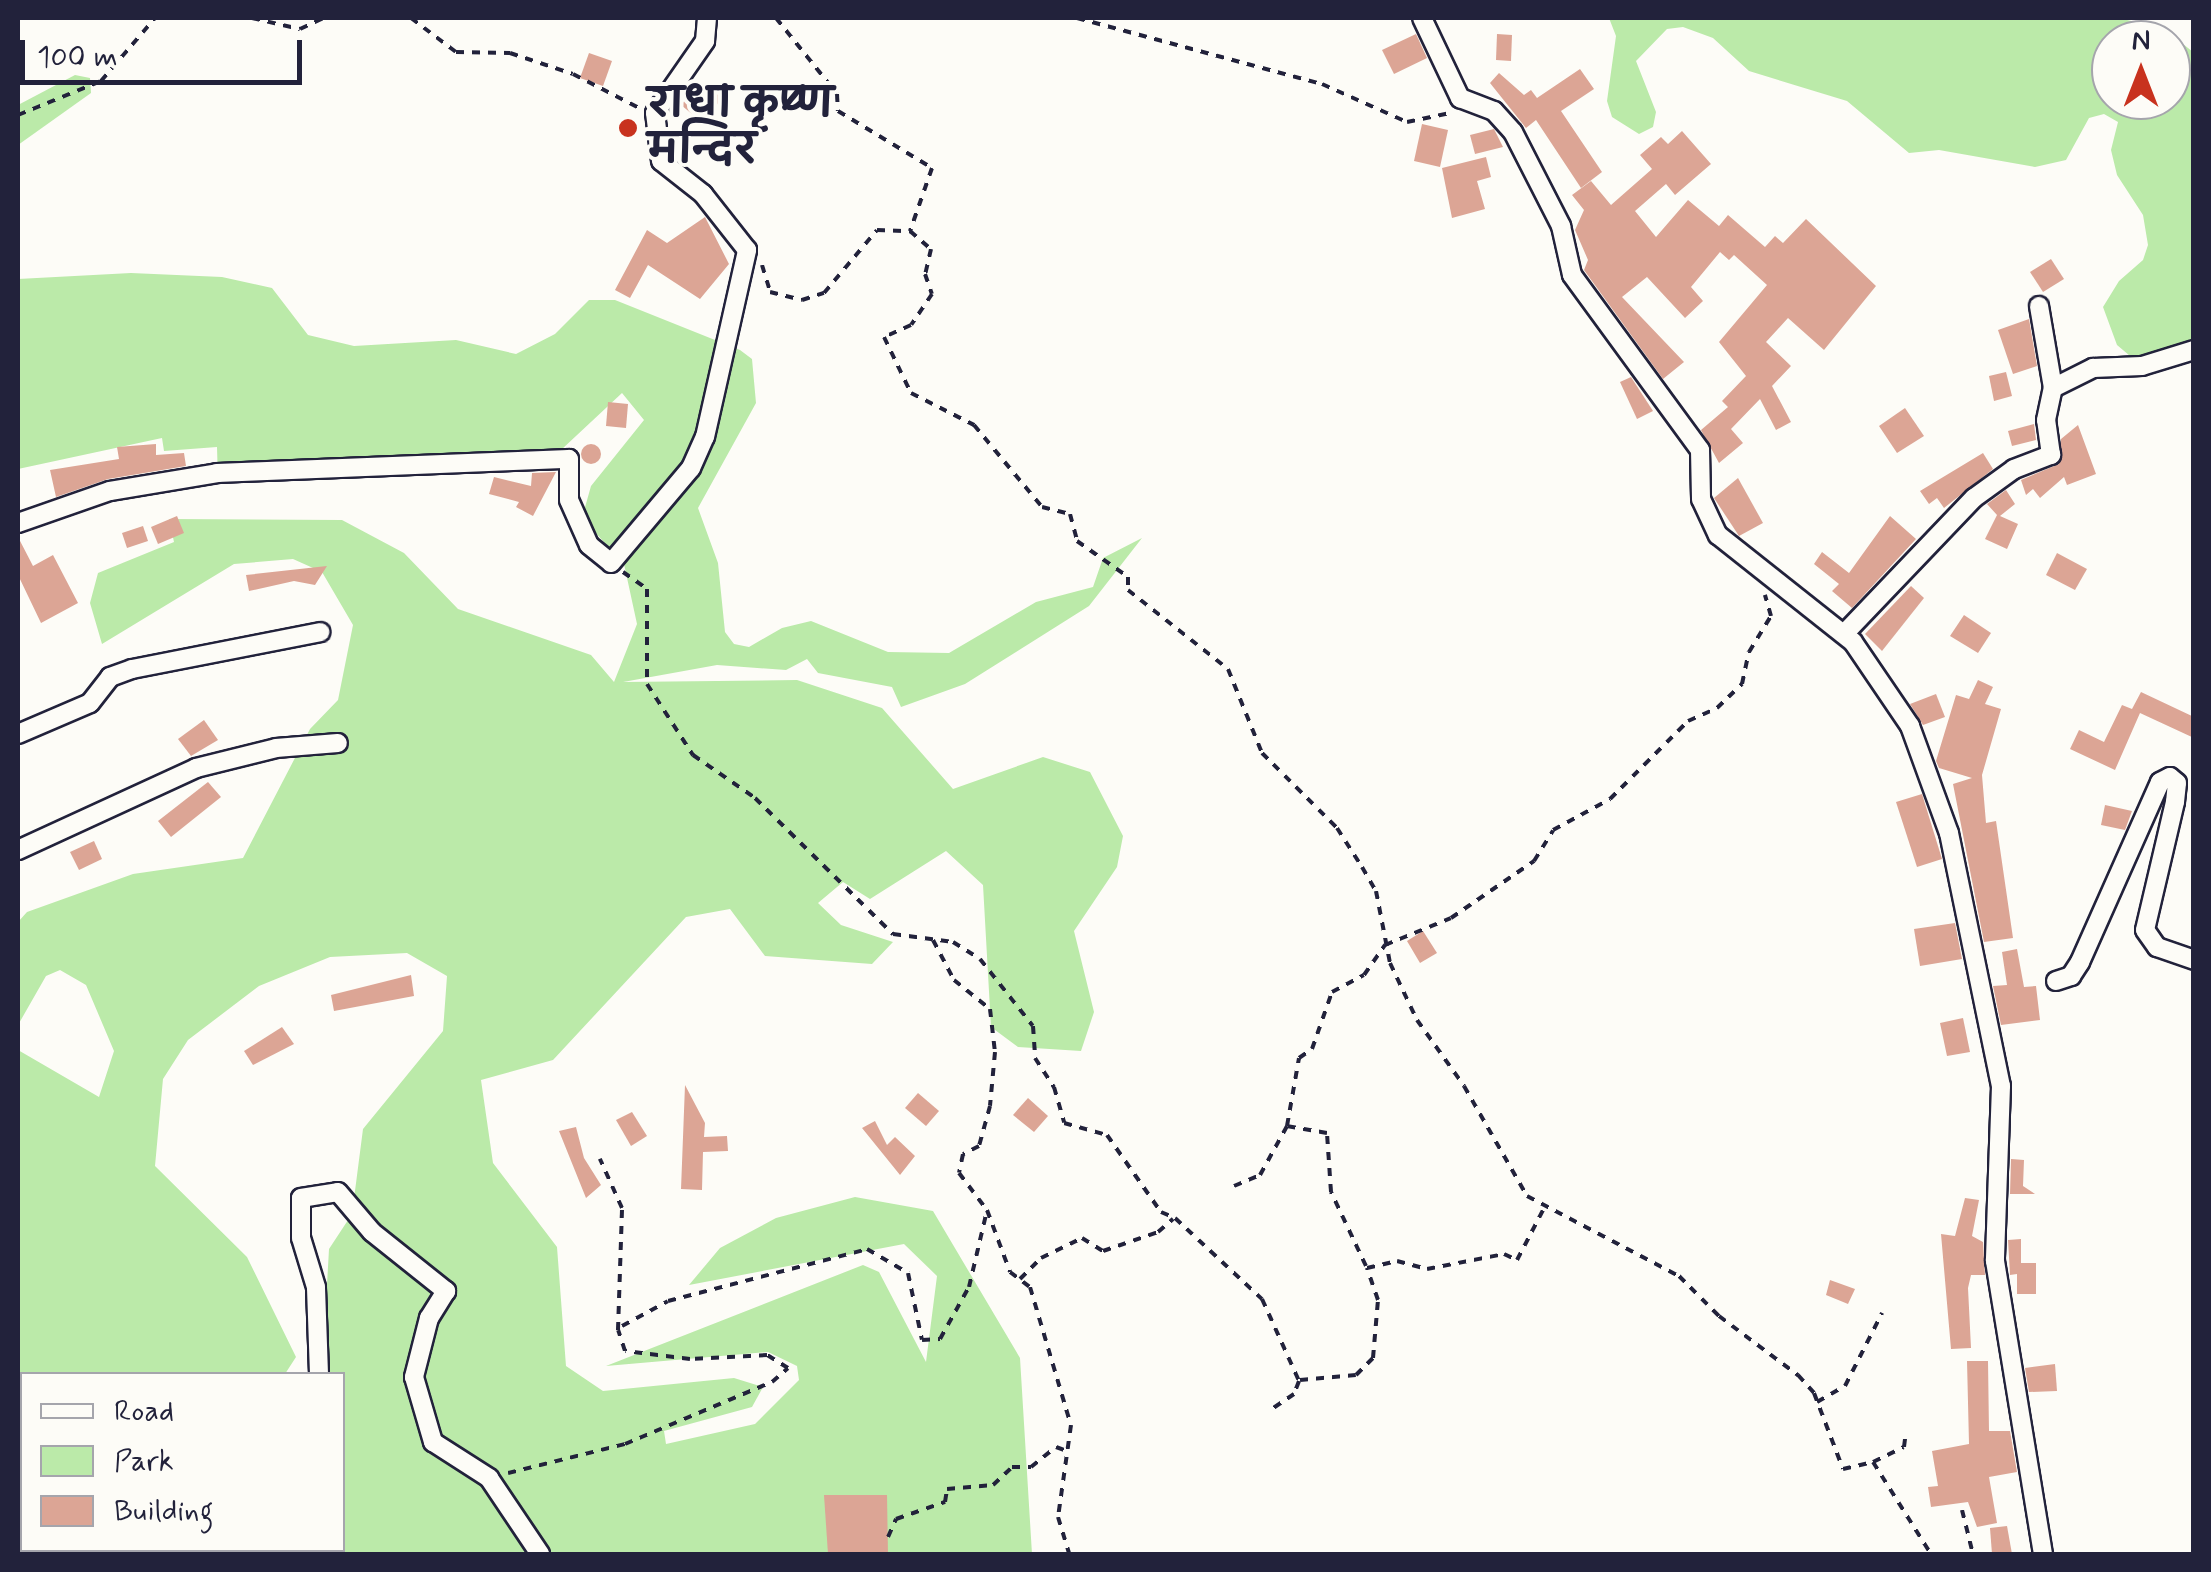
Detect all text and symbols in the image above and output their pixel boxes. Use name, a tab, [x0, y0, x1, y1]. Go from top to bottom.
scale bar	[25, 20, 308, 82]
north arrow	[2091, 20, 2191, 120]
text: N	[2132, 23, 2150, 60]
text: 100 m	[37, 38, 118, 77]
place label: राधा कृष्ण मन्दिर	[648, 81, 834, 175]
marker: राधा कृष्ण मन्दिर	[617, 117, 639, 139]
legend	[20, 1372, 345, 1552]
text: Road	[114, 1392, 174, 1431]
text: Park	[114, 1442, 174, 1481]
text: Building	[114, 1492, 213, 1531]

